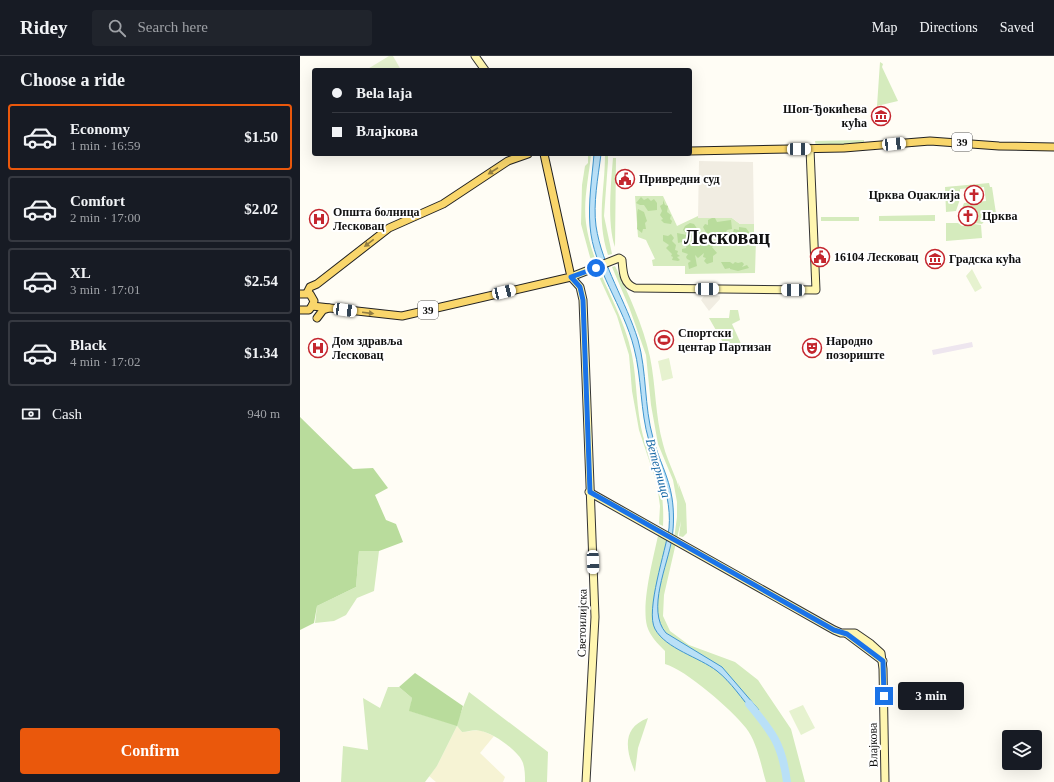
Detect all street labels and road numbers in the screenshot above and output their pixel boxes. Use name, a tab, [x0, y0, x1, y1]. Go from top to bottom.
road number: 39	[952, 133, 972, 151]
road number: 39	[418, 301, 438, 319]
street label: Светоилијска	[574, 588, 590, 657]
street label: Влајкова	[866, 722, 880, 767]

